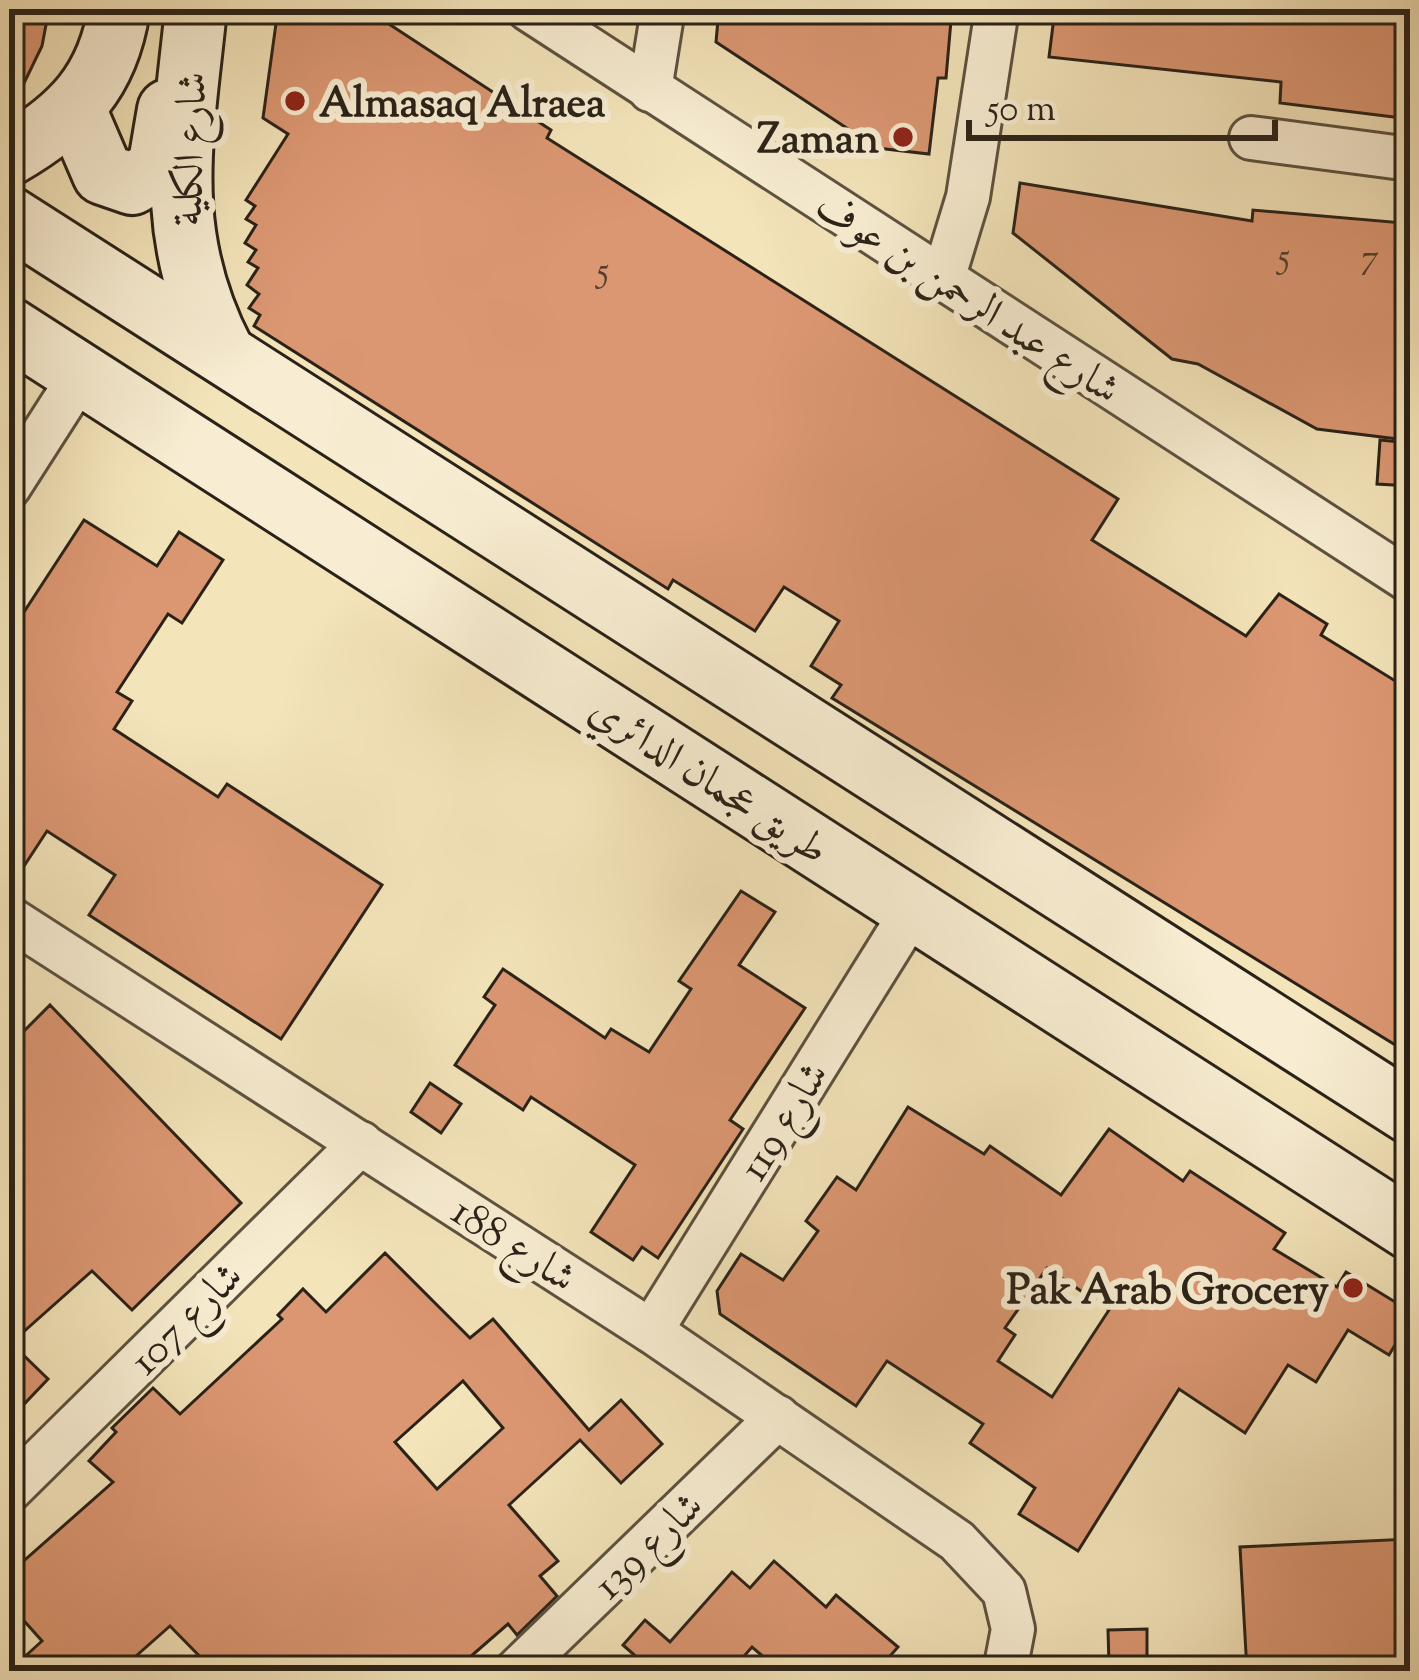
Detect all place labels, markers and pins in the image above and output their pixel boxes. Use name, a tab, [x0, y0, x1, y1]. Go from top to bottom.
place label: Almasaq Alraea	[319, 76, 606, 136]
marker: Almasaq Alraea	[282, 88, 308, 114]
place label: Zaman	[757, 112, 879, 172]
marker: Zaman	[890, 124, 916, 150]
place label: Pak Arab Grocery	[1007, 1263, 1329, 1323]
marker: Pak Arab Grocery	[1340, 1275, 1366, 1301]

